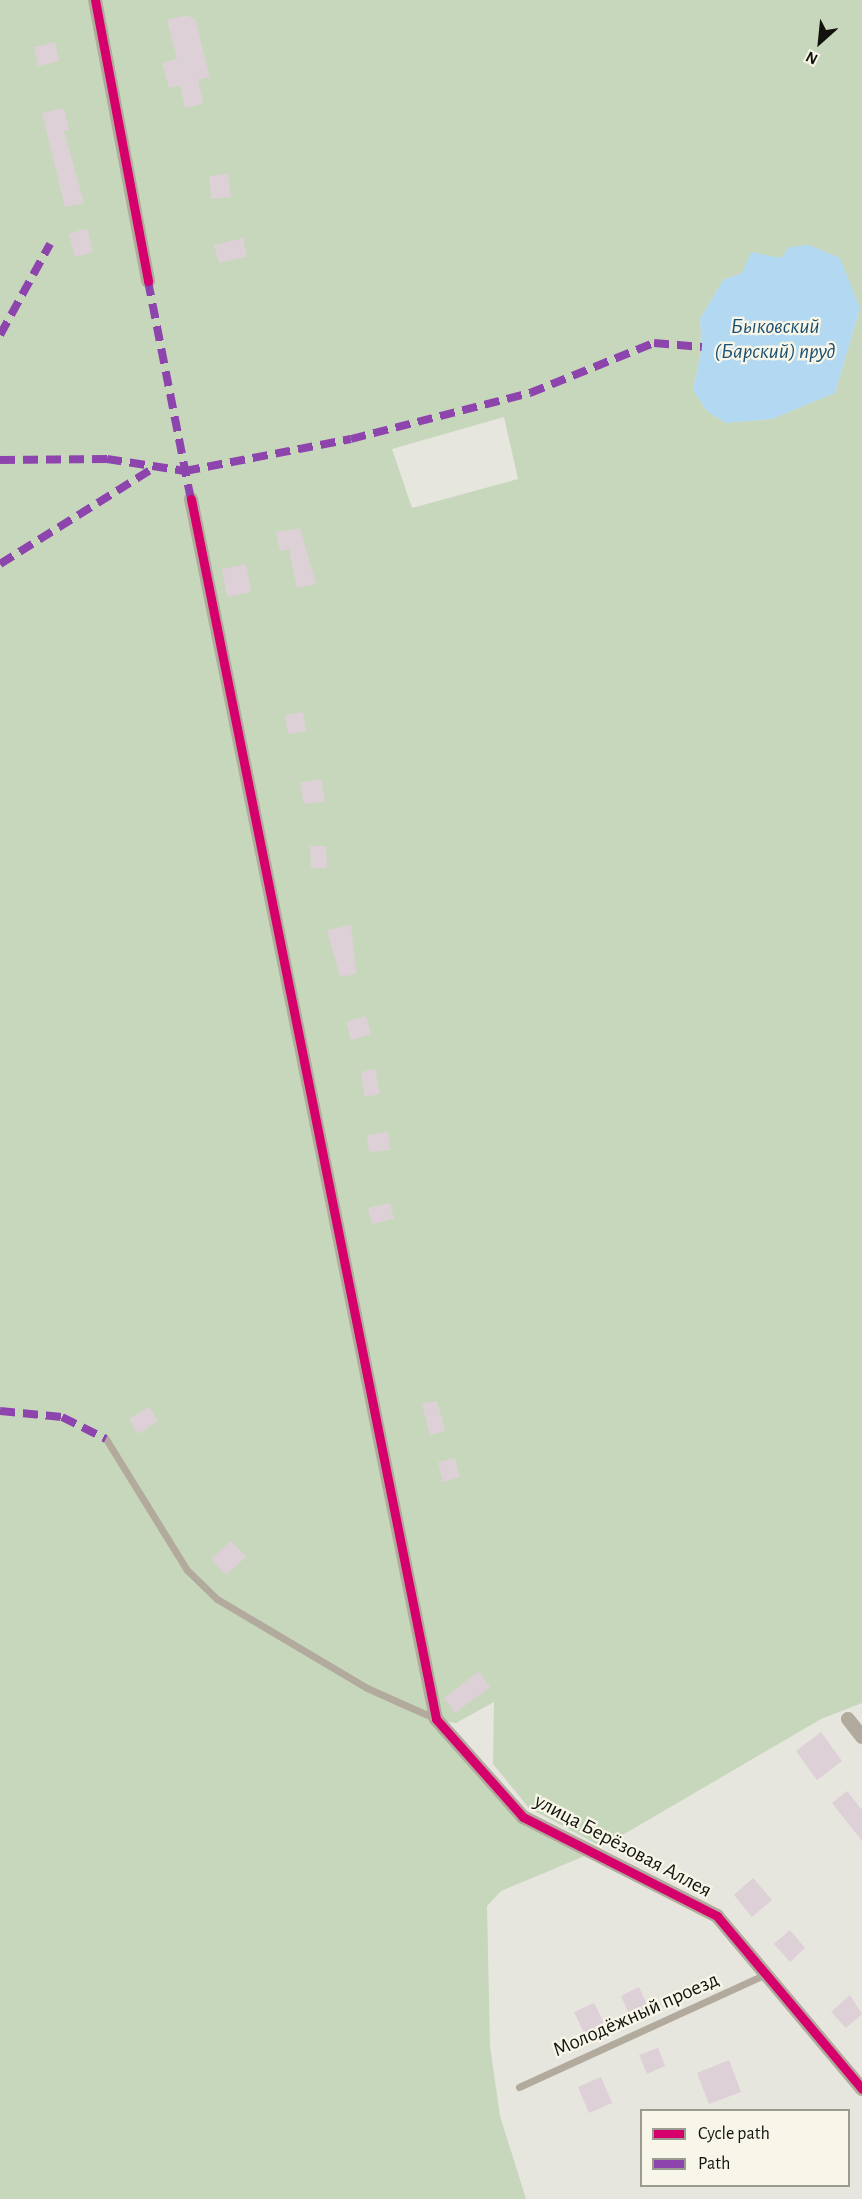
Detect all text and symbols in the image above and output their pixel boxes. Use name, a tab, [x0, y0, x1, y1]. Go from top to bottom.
north arrow	[790, 12, 850, 72]
text: N	[803, 48, 820, 68]
water label: Быковский (Барский) пруд	[714, 313, 836, 364]
street label: улица Берёзовая Аллея	[530, 1789, 716, 1903]
street label: Молодёжный проезд	[549, 1967, 723, 2063]
legend	[640, 2109, 850, 2187]
text: Cycle path	[698, 2125, 770, 2143]
text: Path	[698, 2155, 730, 2173]

